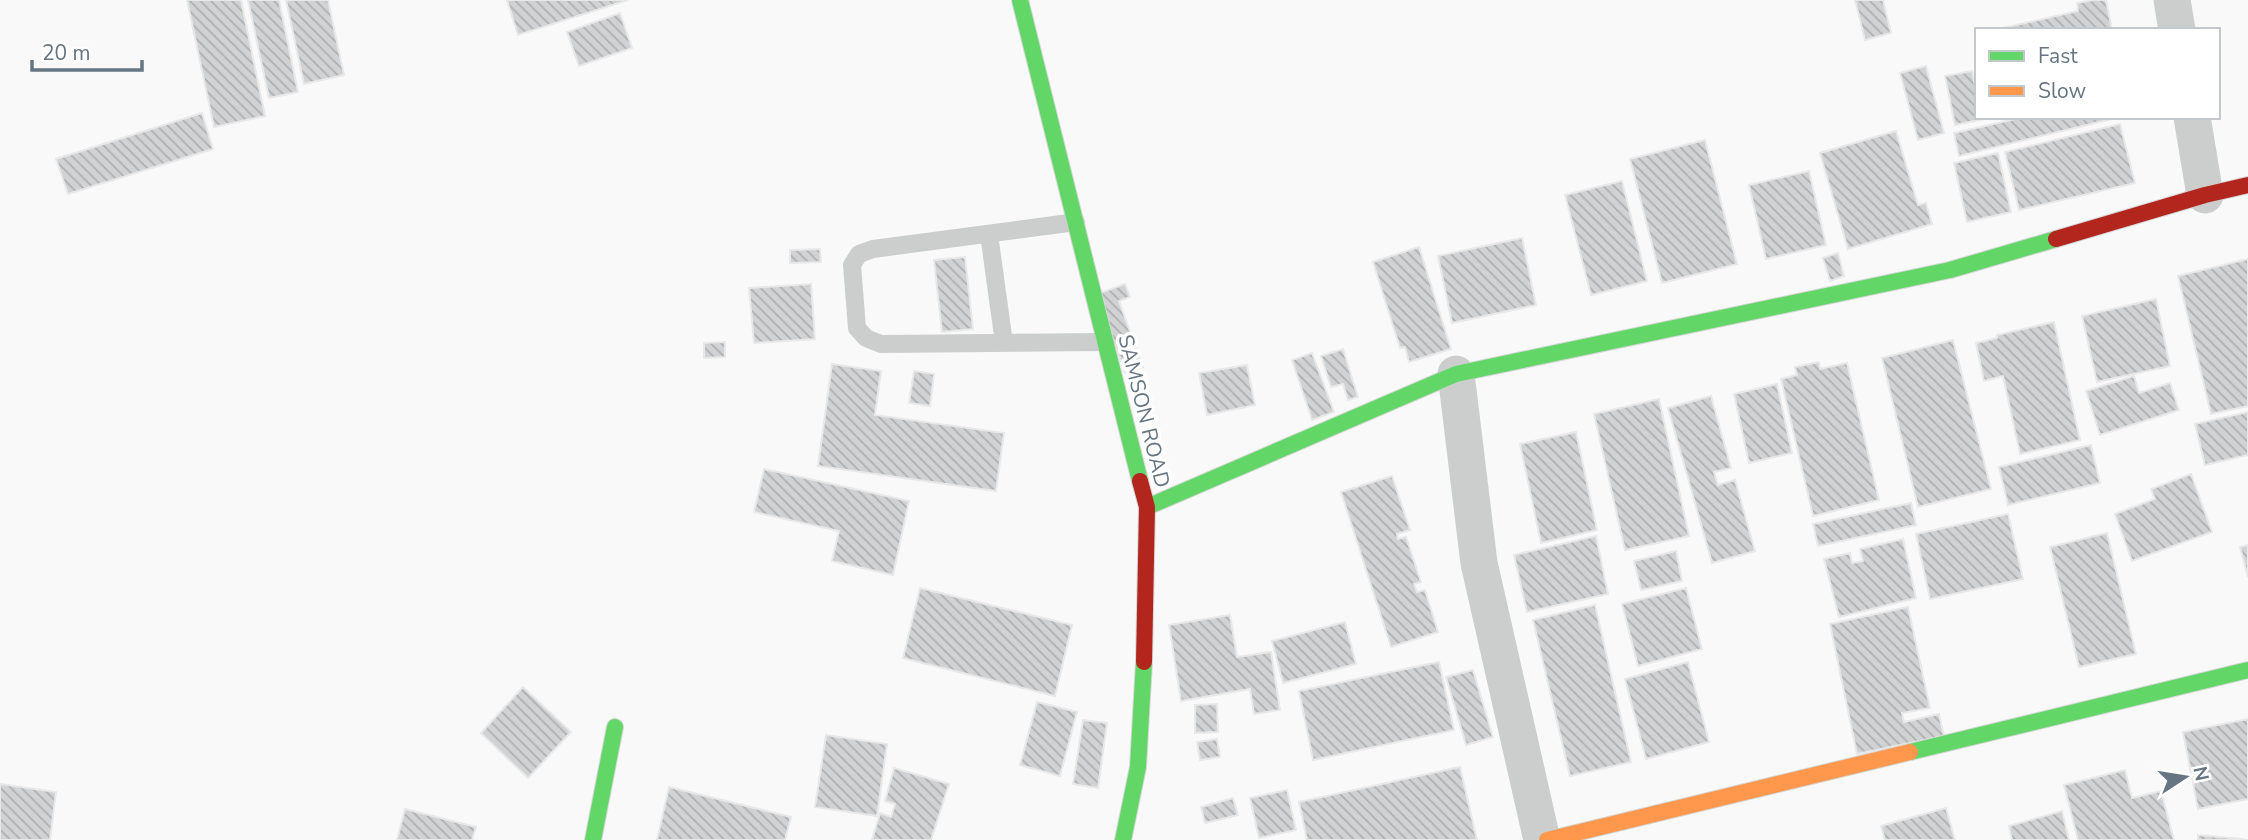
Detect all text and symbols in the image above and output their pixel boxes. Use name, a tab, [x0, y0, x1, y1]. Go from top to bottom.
scale bar	[32, 28, 142, 72]
legend	[1975, 28, 2220, 119]
text: 20 m	[42, 39, 91, 67]
text: Fast	[2038, 42, 2078, 70]
text: Slow	[2038, 77, 2087, 105]
street label: SAMSON ROAD	[1111, 332, 1177, 490]
north arrow	[2150, 742, 2220, 812]
text: N	[2186, 764, 2215, 783]

